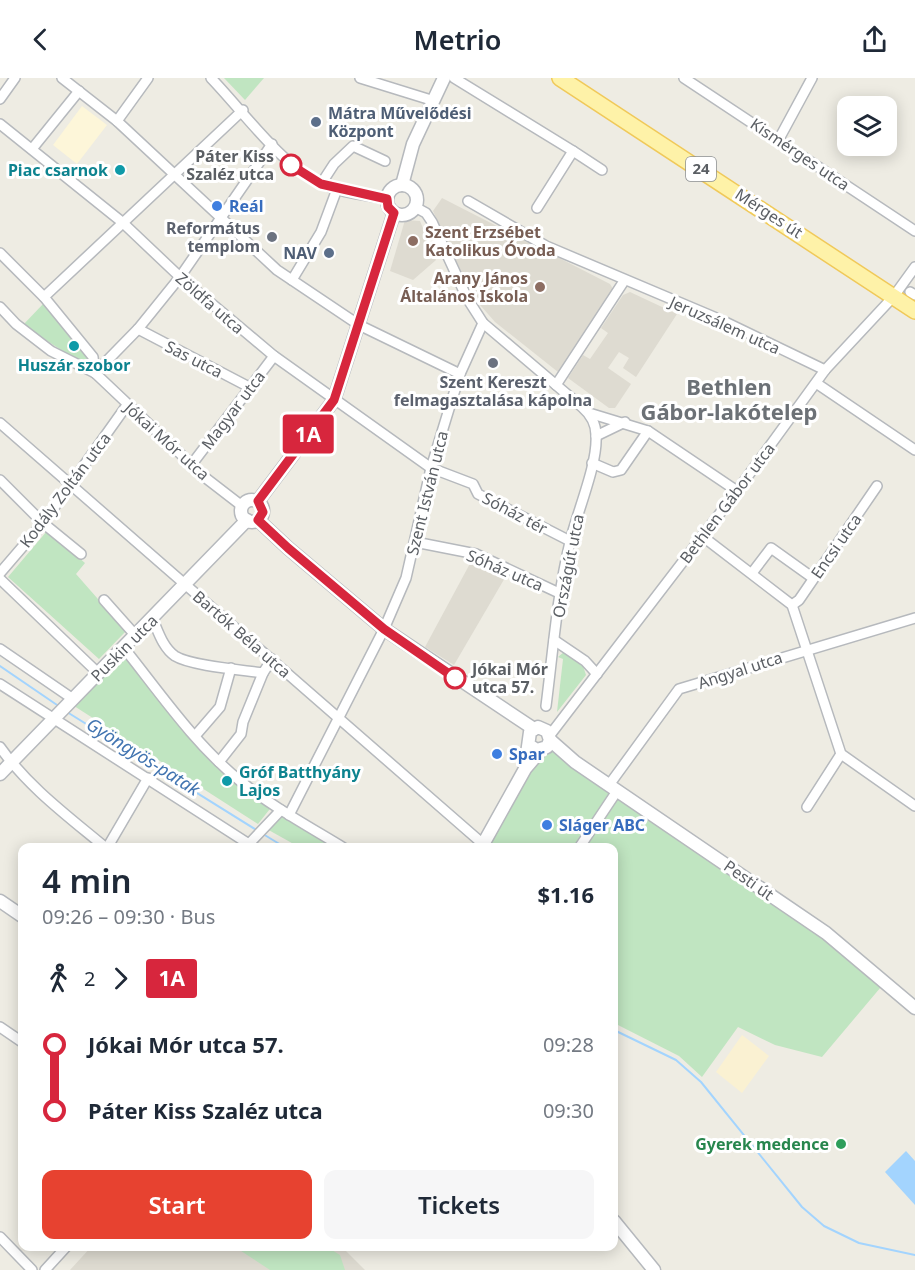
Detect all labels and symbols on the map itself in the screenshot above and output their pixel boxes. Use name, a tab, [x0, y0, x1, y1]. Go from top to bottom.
place label: Mátra Művelődési Központ	[328, 102, 472, 142]
street label: Kismérges utca	[746, 113, 854, 195]
marker: Mátra Művelődési Központ	[309, 115, 323, 129]
place label: Páter Kiss Szaléz utca	[186, 145, 274, 185]
marker: Páter Kiss Szaléz utca	[280, 154, 302, 176]
road number: 24	[686, 157, 716, 181]
place label: Piac csarnok	[8, 159, 108, 181]
marker: Piac csarnok	[113, 163, 127, 177]
street label: Mérges út	[731, 183, 807, 243]
place label: Reál	[229, 195, 263, 217]
marker: Reál	[210, 199, 224, 213]
place label: Református templom	[166, 217, 260, 257]
place label: Szent Erzsébet Katolikus Óvoda	[425, 221, 556, 261]
marker: Református templom	[265, 230, 279, 244]
marker: Szent Erzsébet Katolikus Óvoda	[406, 234, 420, 248]
place label: NAV	[283, 242, 318, 264]
marker: NAV	[322, 246, 336, 260]
street label: Zöldfa utca	[171, 267, 249, 339]
place label: Arany János Általános Iskola	[400, 267, 528, 307]
marker: Arany János Általános Iskola	[533, 280, 547, 294]
street label: Jeruzsálem utca	[665, 290, 784, 359]
street label: Sas utca	[161, 335, 227, 383]
marker: Huszár szobor	[67, 339, 81, 353]
place label: Huszár szobor	[18, 354, 130, 376]
marker: Szent Kereszt felmagasztalása kápolna	[486, 356, 500, 370]
street label: Magyar utca	[196, 366, 270, 454]
place label: Szent Kereszt felmagasztalása kápolna	[394, 371, 592, 411]
district label: Bethlen Gábor-lakótelep	[640, 371, 818, 426]
street label: Jókai Mór utca	[118, 396, 214, 485]
line badge: 1A	[281, 414, 335, 454]
street label: Kodály Zoltán utca	[14, 428, 116, 552]
street label: Szent István utca	[401, 428, 453, 558]
street label: Bethlen Gábor utca	[674, 438, 780, 568]
street label: Sóház tér	[479, 487, 552, 539]
street label: Encsi utca	[806, 509, 866, 583]
street label: Országút utca	[547, 512, 589, 620]
street label: Sóház utca	[463, 544, 547, 596]
street label: Bartók Béla utca	[188, 585, 296, 683]
street label: Puskin utca	[86, 610, 162, 686]
street label: Angyal utca	[695, 646, 785, 694]
place label: Jókai Mór utca 57.	[470, 658, 548, 698]
marker: Jókai Mór utca 57.	[444, 667, 466, 689]
water label: Gyöngyös-patak	[82, 712, 206, 801]
place label: Spar	[509, 743, 545, 765]
marker: Spar	[490, 747, 504, 761]
place label: Gróf Batthyány Lajos	[239, 761, 361, 801]
marker: Gróf Batthyány Lajos	[220, 774, 234, 788]
place label: Sláger ABC	[559, 814, 645, 836]
marker: Sláger ABC	[540, 818, 554, 832]
street label: Pesti út	[720, 855, 778, 905]
place label: Gyerek medence	[695, 1133, 829, 1155]
marker: Gyerek medence	[834, 1137, 848, 1151]

